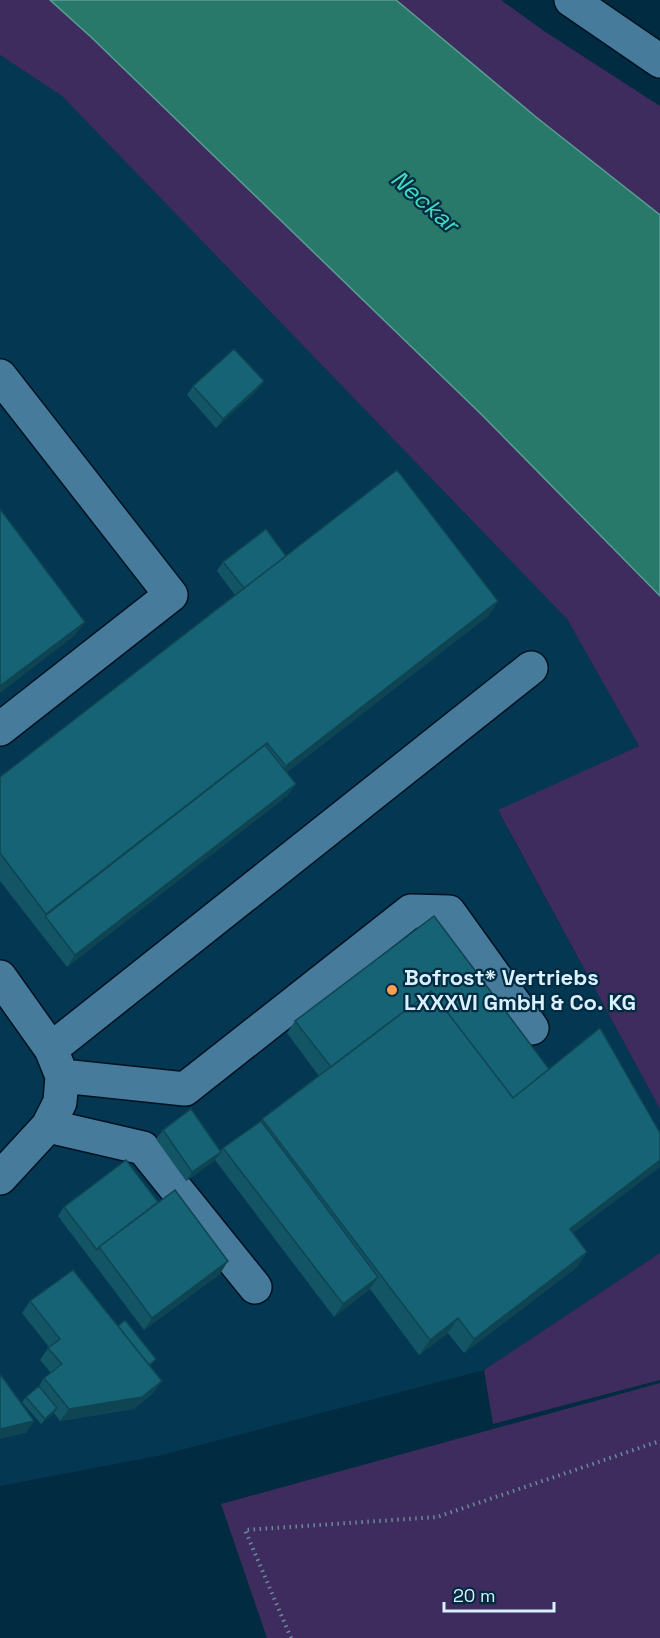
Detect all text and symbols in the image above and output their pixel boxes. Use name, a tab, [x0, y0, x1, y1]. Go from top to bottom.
water label: Neckar	[385, 163, 468, 241]
place label: Bofrost* Vertriebs LXXXVI GmbH & Co. KG	[404, 963, 636, 1016]
marker: Bofrost* Vertriebs LXXXVI GmbH & Co. KG	[385, 983, 399, 997]
scale bar	[444, 1575, 554, 1613]
text: 20 m	[453, 1584, 496, 1607]

